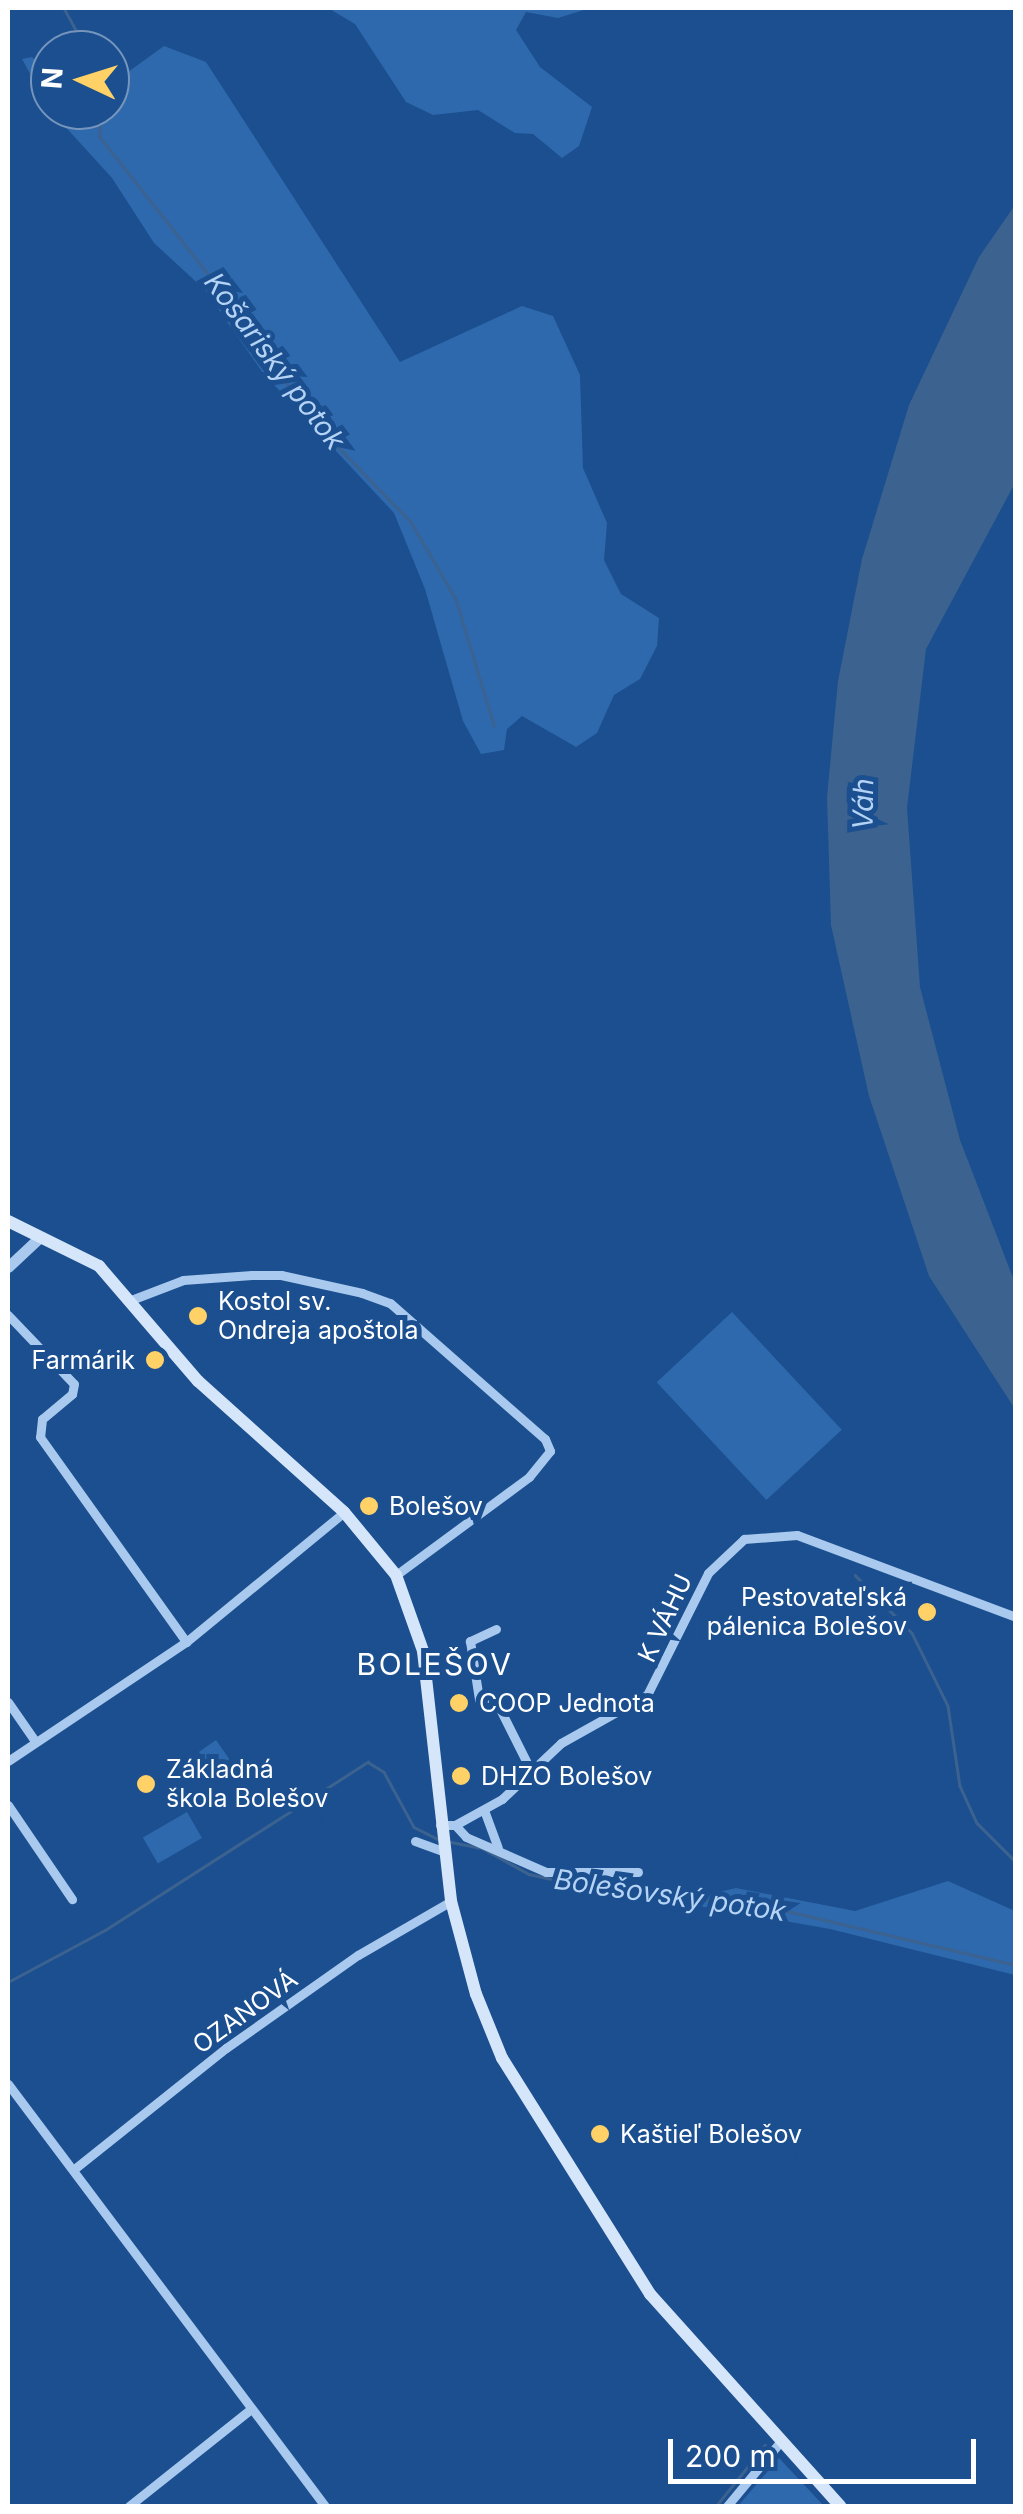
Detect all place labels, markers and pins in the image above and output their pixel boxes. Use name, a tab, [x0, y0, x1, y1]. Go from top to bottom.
place label: Kostol sv. Ondreja apoštola	[218, 1287, 418, 1346]
marker: Kostol sv. Ondreja apoštola	[187, 1305, 209, 1327]
place label: Farmárik	[31, 1345, 135, 1375]
marker: Farmárik	[144, 1349, 166, 1371]
place label: Bolešov	[389, 1491, 483, 1521]
marker: Bolešov	[358, 1495, 380, 1517]
place label: Pestovateľská pálenica Bolešov	[707, 1583, 907, 1642]
marker: Pestovateľská pálenica Bolešov	[916, 1601, 938, 1623]
place label: COOP Jednota	[479, 1688, 655, 1718]
marker: COOP Jednota	[448, 1692, 470, 1714]
place label: Základná škola Bolešov	[166, 1755, 328, 1814]
place label: DHZO Bolešov	[481, 1761, 652, 1791]
marker: DHZO Bolešov	[450, 1765, 472, 1787]
marker: Základná škola Bolešov	[135, 1773, 157, 1795]
place label: Kaštieľ Bolešov	[620, 2119, 802, 2149]
marker: Kaštieľ Bolešov	[589, 2123, 611, 2145]

